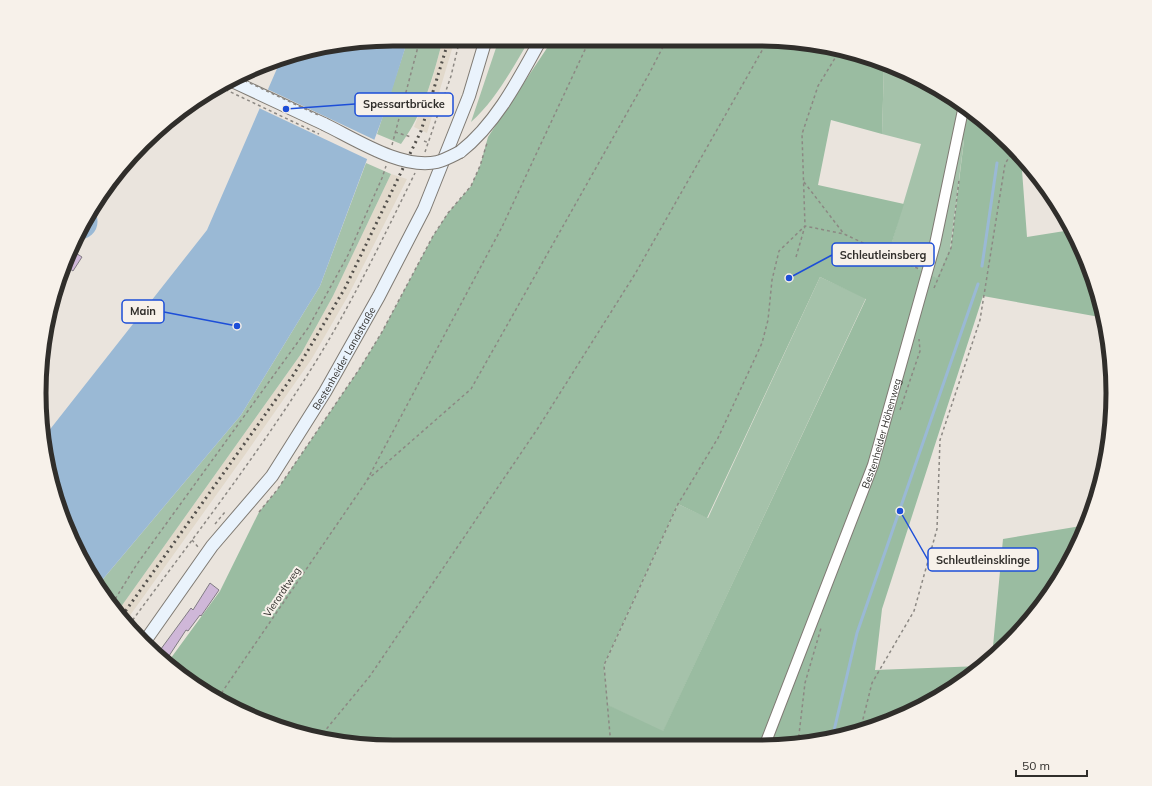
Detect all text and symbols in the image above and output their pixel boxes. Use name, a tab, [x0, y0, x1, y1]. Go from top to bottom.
callout: Spessartbrücke	[355, 93, 453, 116]
text: Spessartbrücke	[363, 97, 445, 111]
callout: Schleutleinsberg	[832, 243, 934, 266]
text: Schleutleinsberg	[840, 248, 927, 262]
callout: Main	[122, 300, 164, 323]
text: Main	[130, 304, 156, 318]
street label: Bestenheider Landstraße	[309, 304, 378, 412]
street label: Bestenheider Höhenweg	[858, 377, 903, 490]
callout: Schleutleinsklinge	[928, 548, 1038, 571]
text: Schleutleinsklinge	[936, 553, 1030, 567]
street label: Vierordtweg	[261, 565, 303, 619]
scale bar	[1016, 752, 1087, 778]
text: 50 m	[1022, 758, 1050, 773]

